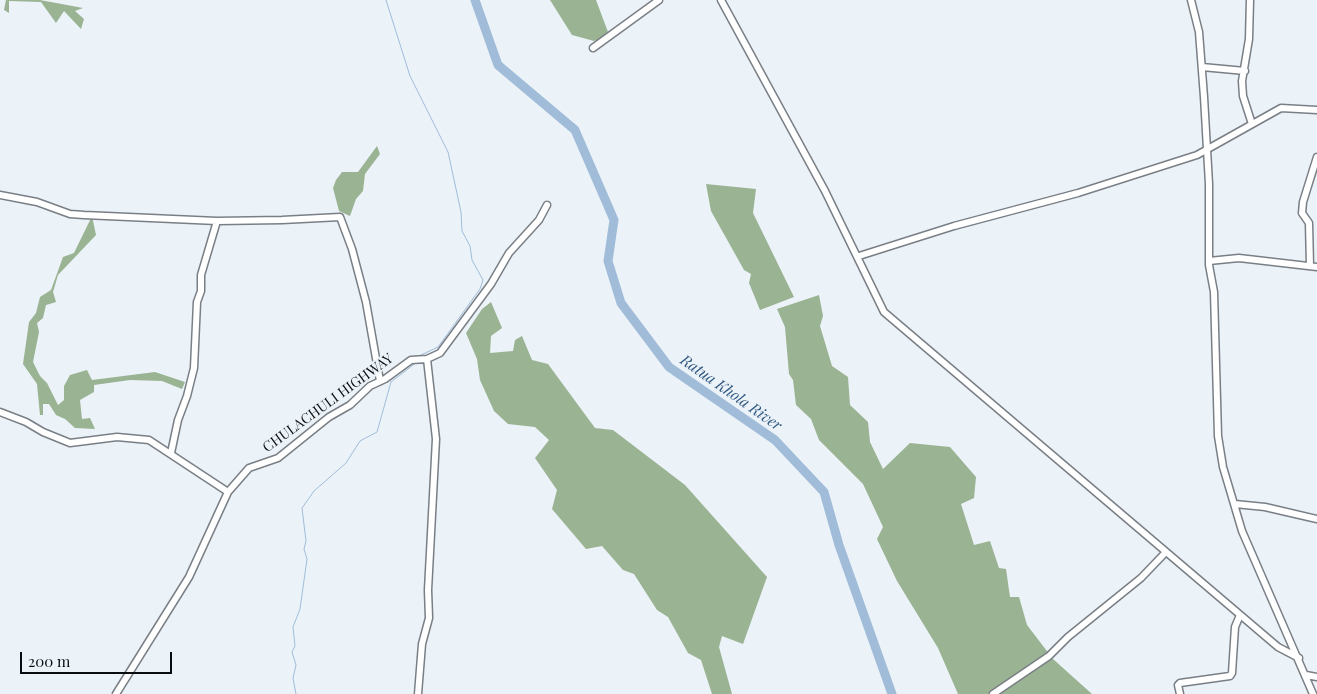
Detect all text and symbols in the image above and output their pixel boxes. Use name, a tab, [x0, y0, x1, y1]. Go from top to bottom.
street label: CHULACHULI HIGHWAY	[260, 350, 396, 456]
water label: Ratua Khola River	[677, 351, 785, 435]
scale bar	[22, 642, 175, 674]
text: 200 m	[28, 651, 70, 671]

